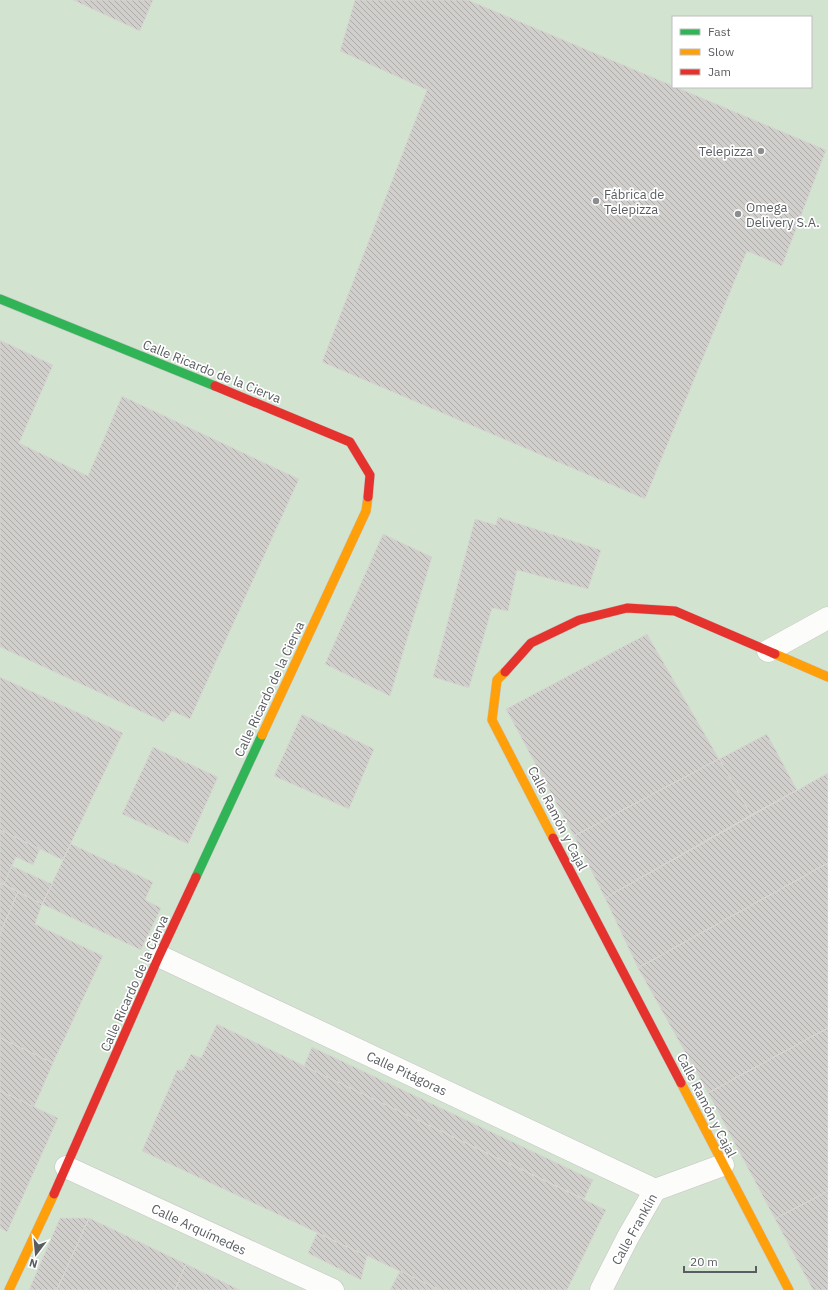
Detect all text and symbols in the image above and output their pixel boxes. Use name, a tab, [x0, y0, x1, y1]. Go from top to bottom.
legend	[672, 16, 812, 88]
text: Fast	[708, 24, 731, 39]
text: Slow	[708, 44, 734, 59]
text: Jam	[708, 64, 731, 79]
place label: Telepizza	[699, 143, 753, 160]
marker: Telepizza	[756, 146, 766, 156]
place label: Fábrica de Telepizza	[604, 186, 664, 218]
marker: Fábrica de Telepizza	[591, 196, 601, 206]
place label: Omega Delivery S.A.	[746, 199, 820, 231]
marker: Omega Delivery S.A.	[733, 209, 743, 219]
street label: Calle Ricardo de la Cierva	[140, 336, 284, 407]
street label: Calle Ricardo de la Cierva	[231, 619, 308, 760]
street label: Calle Ramón y Cajal	[524, 763, 591, 874]
street label: Calle Ricardo de la Cierva	[97, 912, 172, 1054]
street label: Calle Pitágoras	[364, 1047, 450, 1100]
street label: Calle Ramón y Cajal	[673, 1050, 740, 1161]
street label: Calle Franklin	[608, 1190, 661, 1268]
street label: Calle Arquímedes	[149, 1200, 249, 1259]
north arrow	[16, 1234, 56, 1274]
scale bar	[684, 1248, 756, 1274]
text: 20 m	[690, 1254, 718, 1269]
text: N	[27, 1256, 39, 1271]

